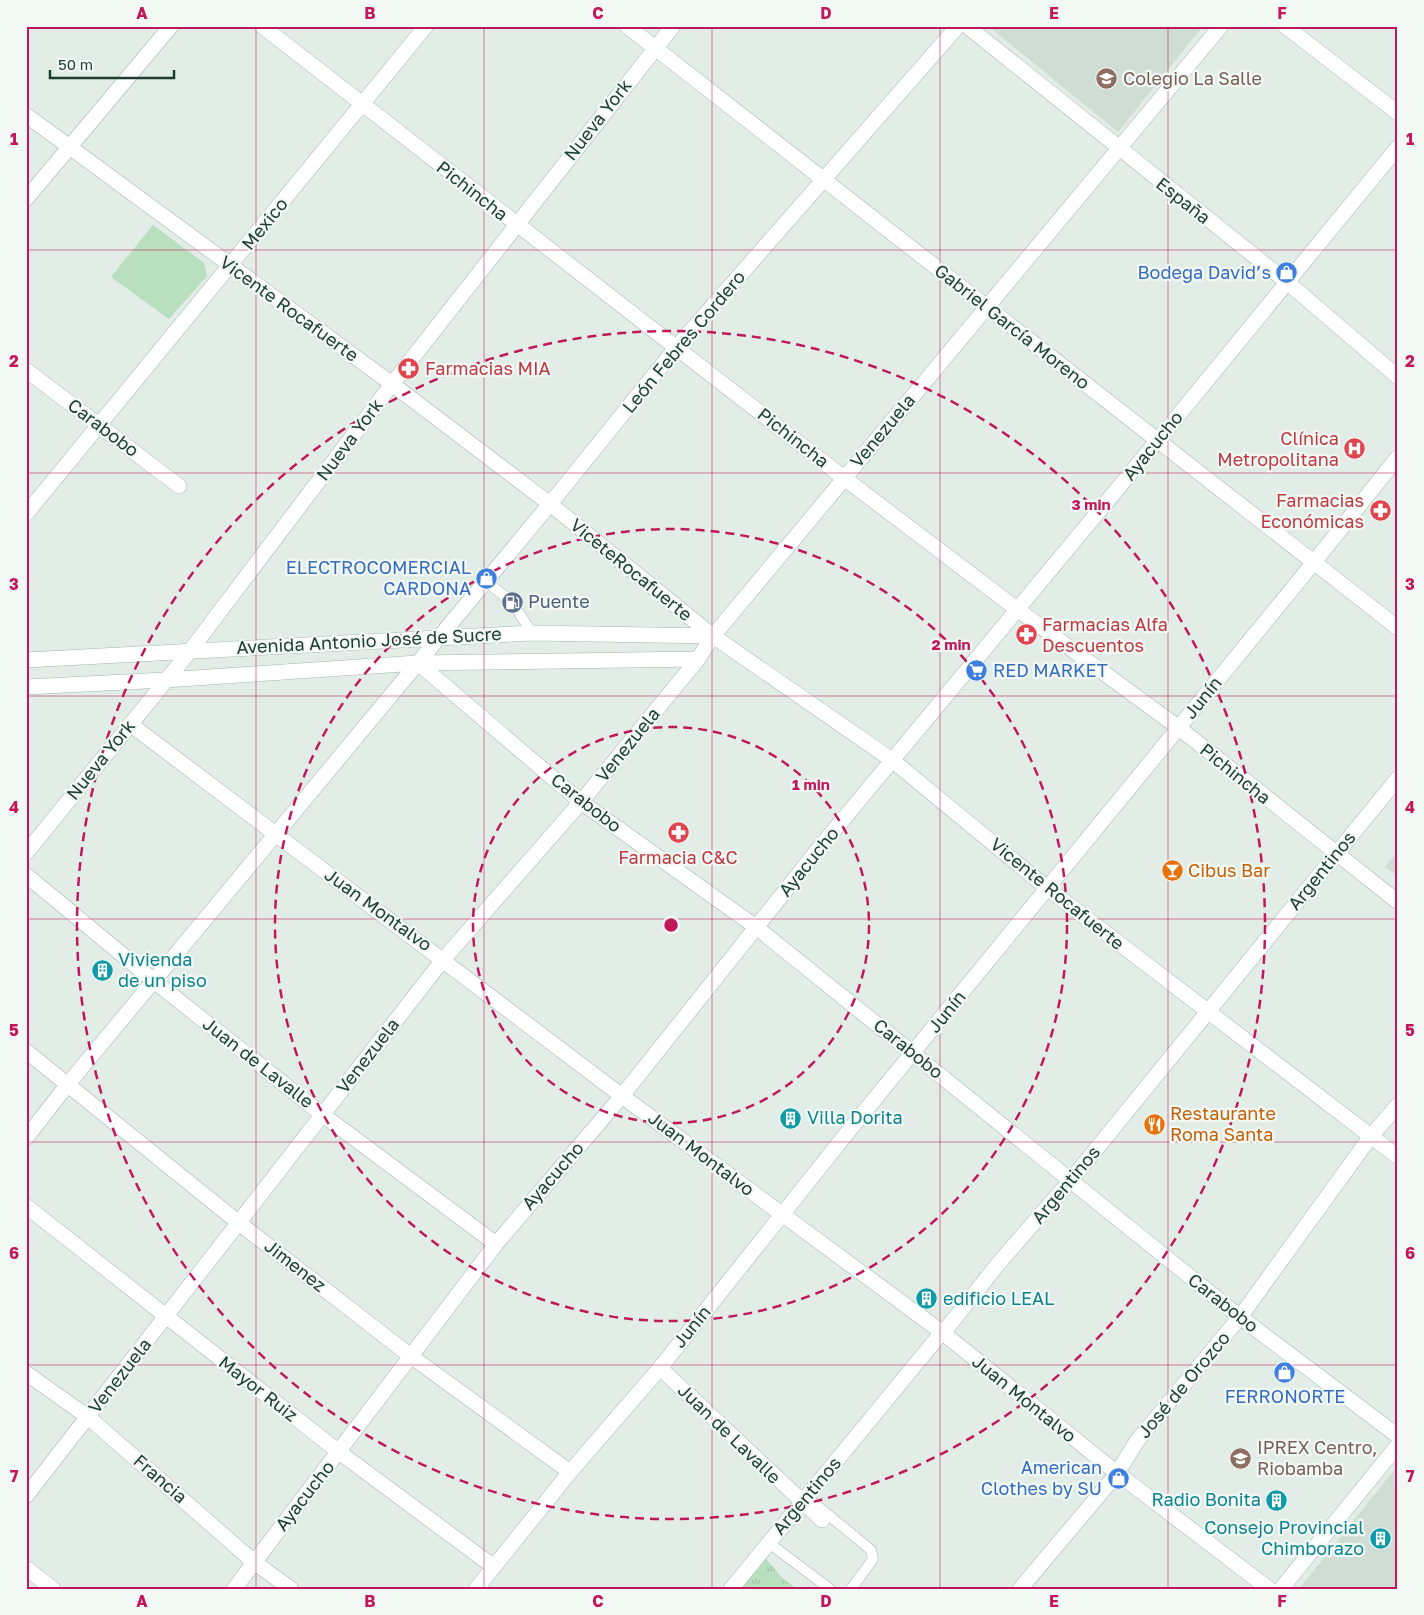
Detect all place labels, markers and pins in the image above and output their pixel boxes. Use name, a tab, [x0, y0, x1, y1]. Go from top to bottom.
school or university icon: Colegio La Salle	[1095, 67, 1119, 91]
place label: Colegio La Salle	[1123, 67, 1262, 89]
place label: Bodega David’s	[1138, 261, 1271, 283]
shop icon: Bodega David’s	[1275, 261, 1299, 285]
pharmacy icon: Farmacias MIA	[397, 357, 421, 381]
place label: Farmacias MIA	[425, 357, 551, 379]
place label: Clínica Metropolitana	[1217, 427, 1339, 470]
hospital icon: Clínica Metropolitana	[1343, 437, 1367, 461]
place label: Farmacias Económicas	[1260, 489, 1364, 532]
pharmacy icon: Farmacias Económicas	[1368, 499, 1392, 523]
place label: ELECTROCOMERCIAL CARDONA	[286, 556, 471, 599]
shop icon: ELECTROCOMERCIAL CARDONA	[475, 566, 499, 590]
fuel station icon: Puente	[500, 590, 524, 614]
place label: Puente	[528, 590, 590, 612]
place label: Farmacias Alfa Descuentos	[1042, 613, 1168, 656]
pharmacy icon: Farmacias Alfa Descuentos	[1014, 623, 1038, 647]
supermarket icon: RED MARKET	[965, 659, 989, 683]
place label: RED MARKET	[993, 659, 1108, 681]
pharmacy icon: Farmacia C&C	[666, 821, 690, 845]
place label: Farmacia C&C	[618, 846, 738, 868]
bar icon: Cibus Bar	[1160, 859, 1184, 883]
place label: Cibus Bar	[1188, 859, 1270, 881]
centre of rings	[662, 916, 680, 934]
place label: Vivienda de un piso	[118, 948, 207, 991]
building icon: Vivienda de un piso	[90, 958, 114, 982]
place label: Restaurante Roma Santa	[1170, 1102, 1276, 1145]
building icon: Villa Dorita	[779, 1106, 803, 1130]
place label: Villa Dorita	[807, 1106, 903, 1128]
restaurant icon: Restaurante Roma Santa	[1142, 1112, 1166, 1136]
building icon: edificio LEAL	[915, 1287, 939, 1311]
place label: edificio LEAL	[943, 1287, 1054, 1309]
shop icon: FERRONORTE	[1273, 1360, 1297, 1384]
place label: FERRONORTE	[1225, 1385, 1345, 1407]
place label: IPREX Centro, Riobamba	[1257, 1436, 1378, 1479]
school or university icon: IPREX Centro, Riobamba	[1229, 1446, 1253, 1470]
place label: American Clothes by SU	[981, 1456, 1102, 1499]
shop icon: American Clothes by SU	[1106, 1466, 1130, 1490]
place label: Radio Bonita	[1151, 1488, 1261, 1510]
building icon: Radio Bonita	[1265, 1488, 1289, 1512]
place label: Consejo Provincial Chimborazo	[1204, 1516, 1364, 1559]
building icon: Consejo Provincial Chimborazo	[1368, 1526, 1392, 1550]

